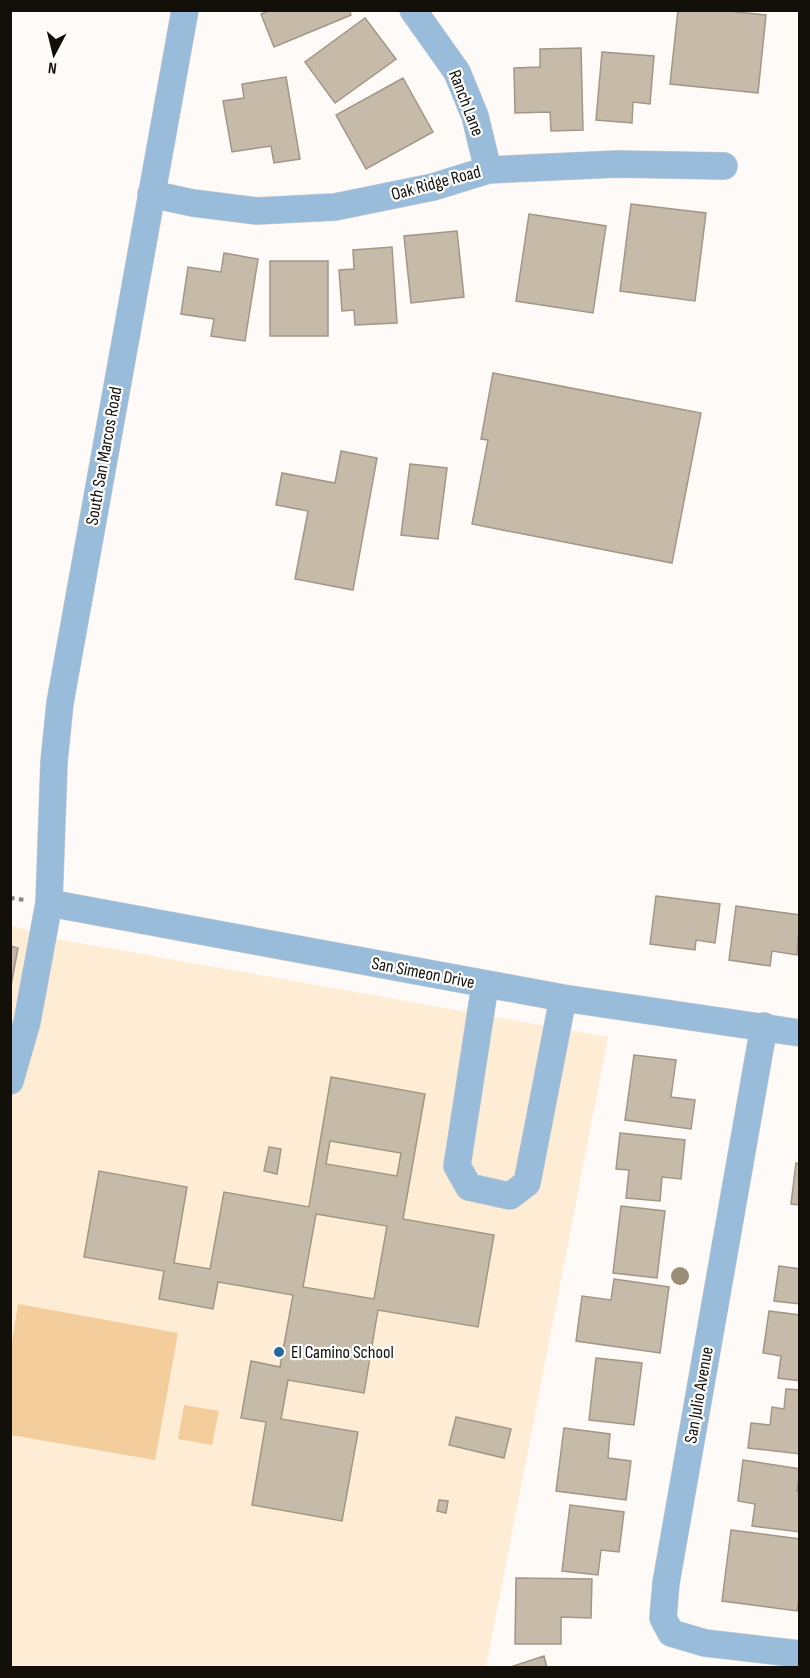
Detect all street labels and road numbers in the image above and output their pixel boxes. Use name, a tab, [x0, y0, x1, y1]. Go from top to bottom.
street label: Ranch Lane	[444, 67, 488, 139]
street label: Oak Ridge Road	[389, 161, 483, 205]
street label: South San Marcos Road	[81, 385, 127, 527]
street label: San Simeon Drive	[370, 953, 476, 993]
street label: San Julio Avenue	[680, 1345, 718, 1445]

